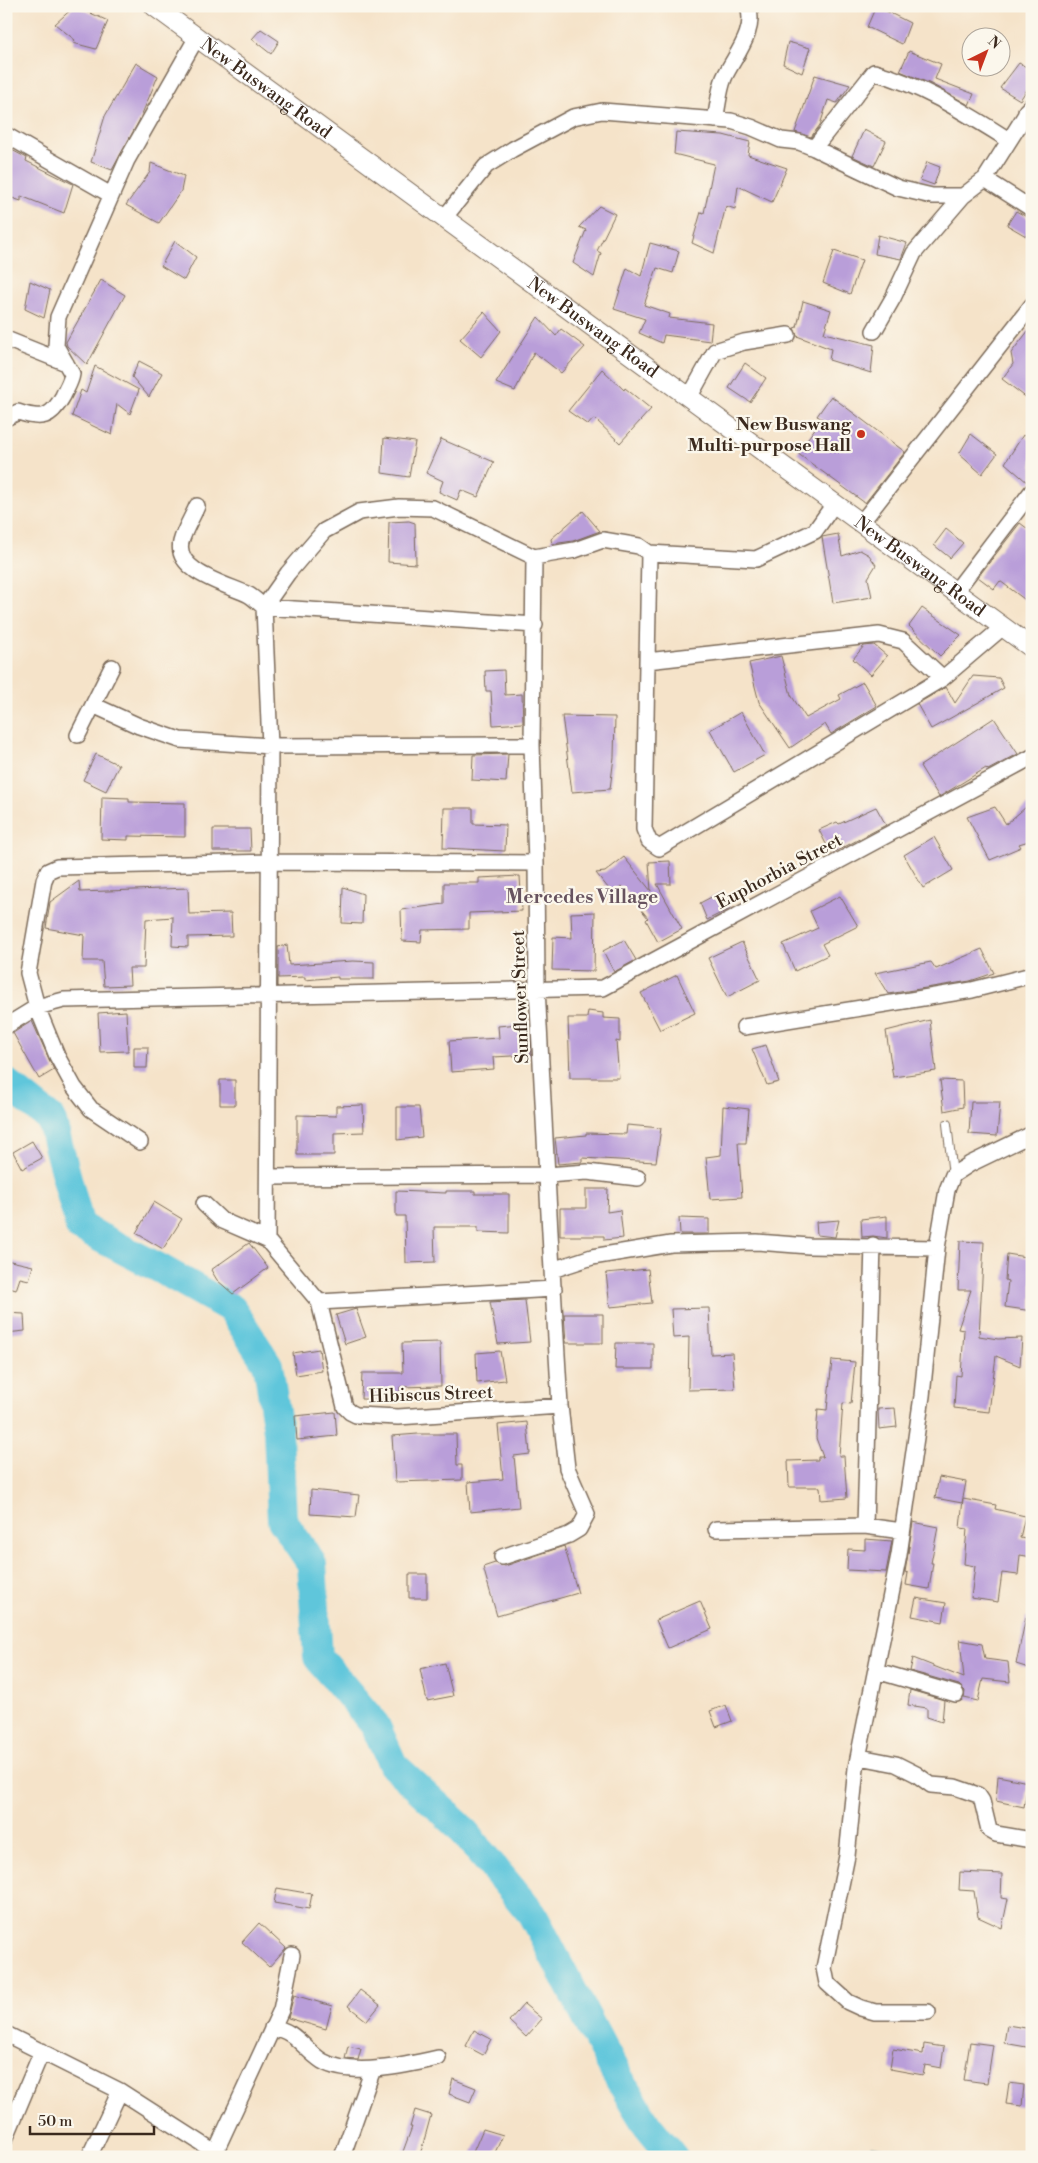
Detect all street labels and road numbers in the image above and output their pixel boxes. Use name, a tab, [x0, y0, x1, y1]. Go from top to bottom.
street label: New Buswang Road	[196, 33, 337, 144]
street label: New Buswang Road	[523, 272, 663, 383]
street label: New Buswang Road	[850, 511, 990, 623]
street label: Euphorbia Street	[712, 828, 847, 914]
street label: Sunflower Street	[507, 929, 534, 1064]
street label: Hibiscus Street	[369, 1381, 494, 1408]

